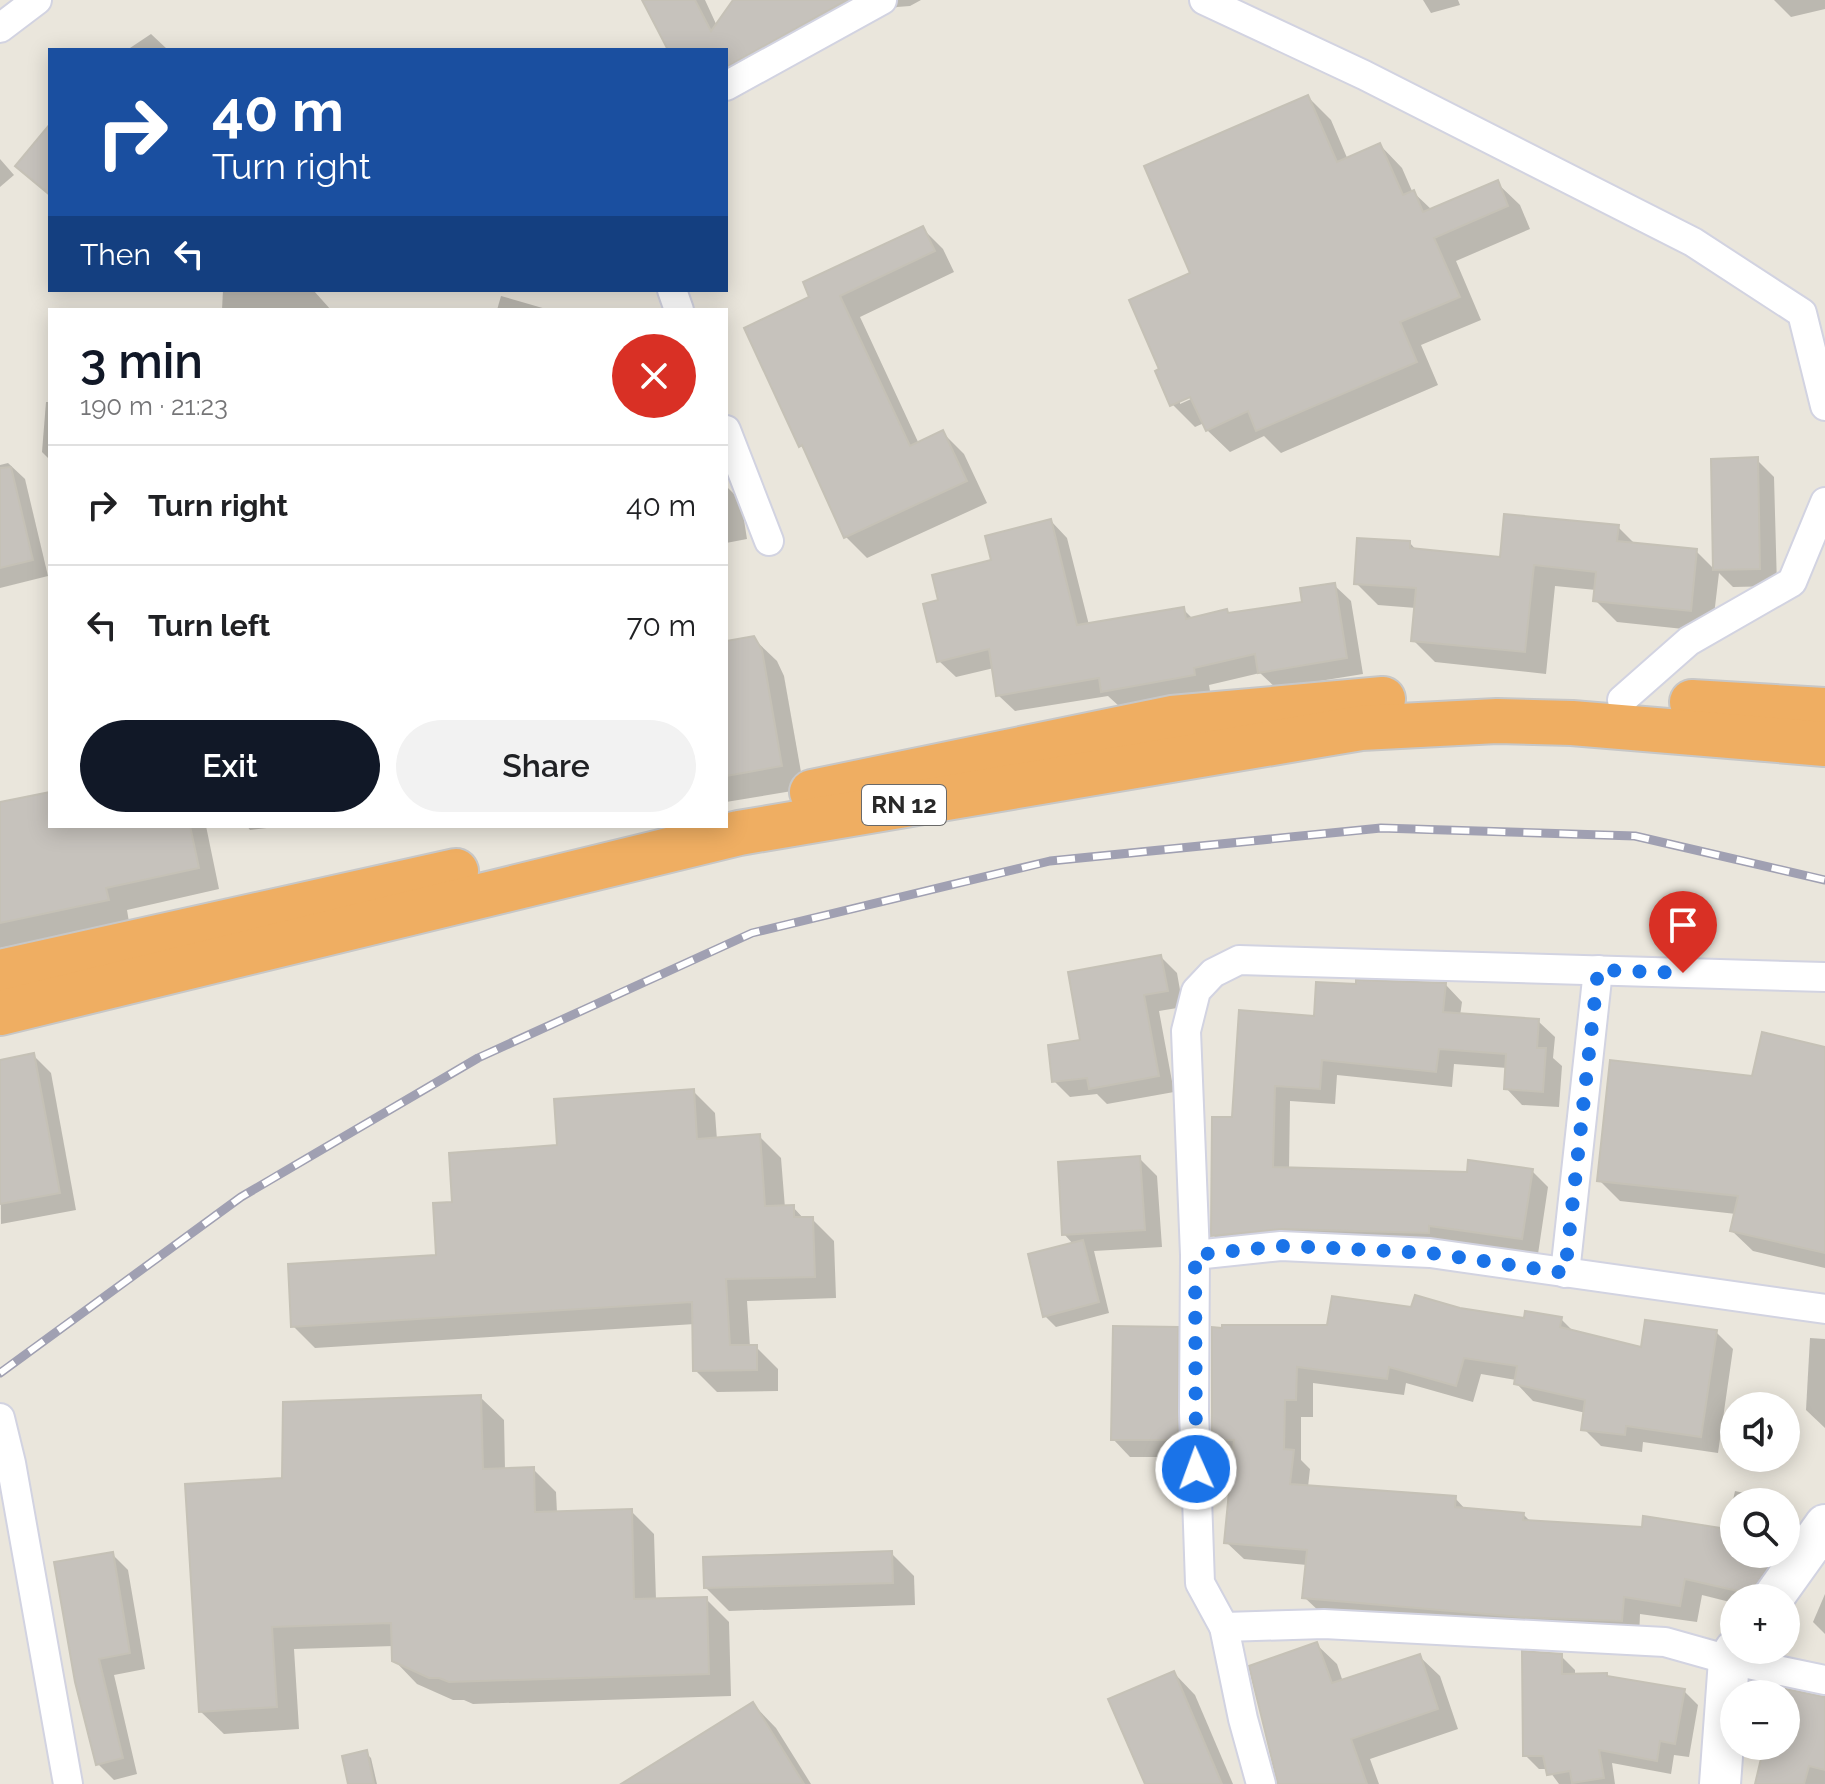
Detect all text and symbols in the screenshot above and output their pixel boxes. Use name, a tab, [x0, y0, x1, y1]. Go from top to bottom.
text: 40 m	[212, 78, 344, 144]
icon: right	[80, 80, 184, 184]
text: Turn right	[212, 145, 371, 187]
icon: left	[167, 232, 211, 276]
text: Then	[80, 237, 151, 272]
text: 3 min	[80, 333, 203, 389]
button: close	[612, 334, 696, 418]
text: 190 m · 21:23	[80, 391, 228, 421]
icon: right	[80, 483, 124, 527]
text: Turn right	[148, 488, 288, 523]
text: 40 m	[626, 488, 696, 523]
icon: left	[80, 603, 124, 647]
text: Turn left	[148, 608, 270, 643]
text: 70 m	[626, 608, 696, 643]
button: Exit	[80, 720, 380, 812]
button: Share	[396, 720, 696, 812]
road number: RN 12	[862, 785, 946, 825]
pin	[1649, 891, 1717, 973]
icon: arrive	[1661, 903, 1705, 947]
map controls	[1720, 1392, 1800, 1760]
button: sound	[1720, 1392, 1800, 1472]
position arrow	[1154, 1427, 1238, 1511]
button: search	[1720, 1488, 1800, 1568]
button: +	[1720, 1584, 1800, 1664]
button: −	[1720, 1680, 1800, 1760]

